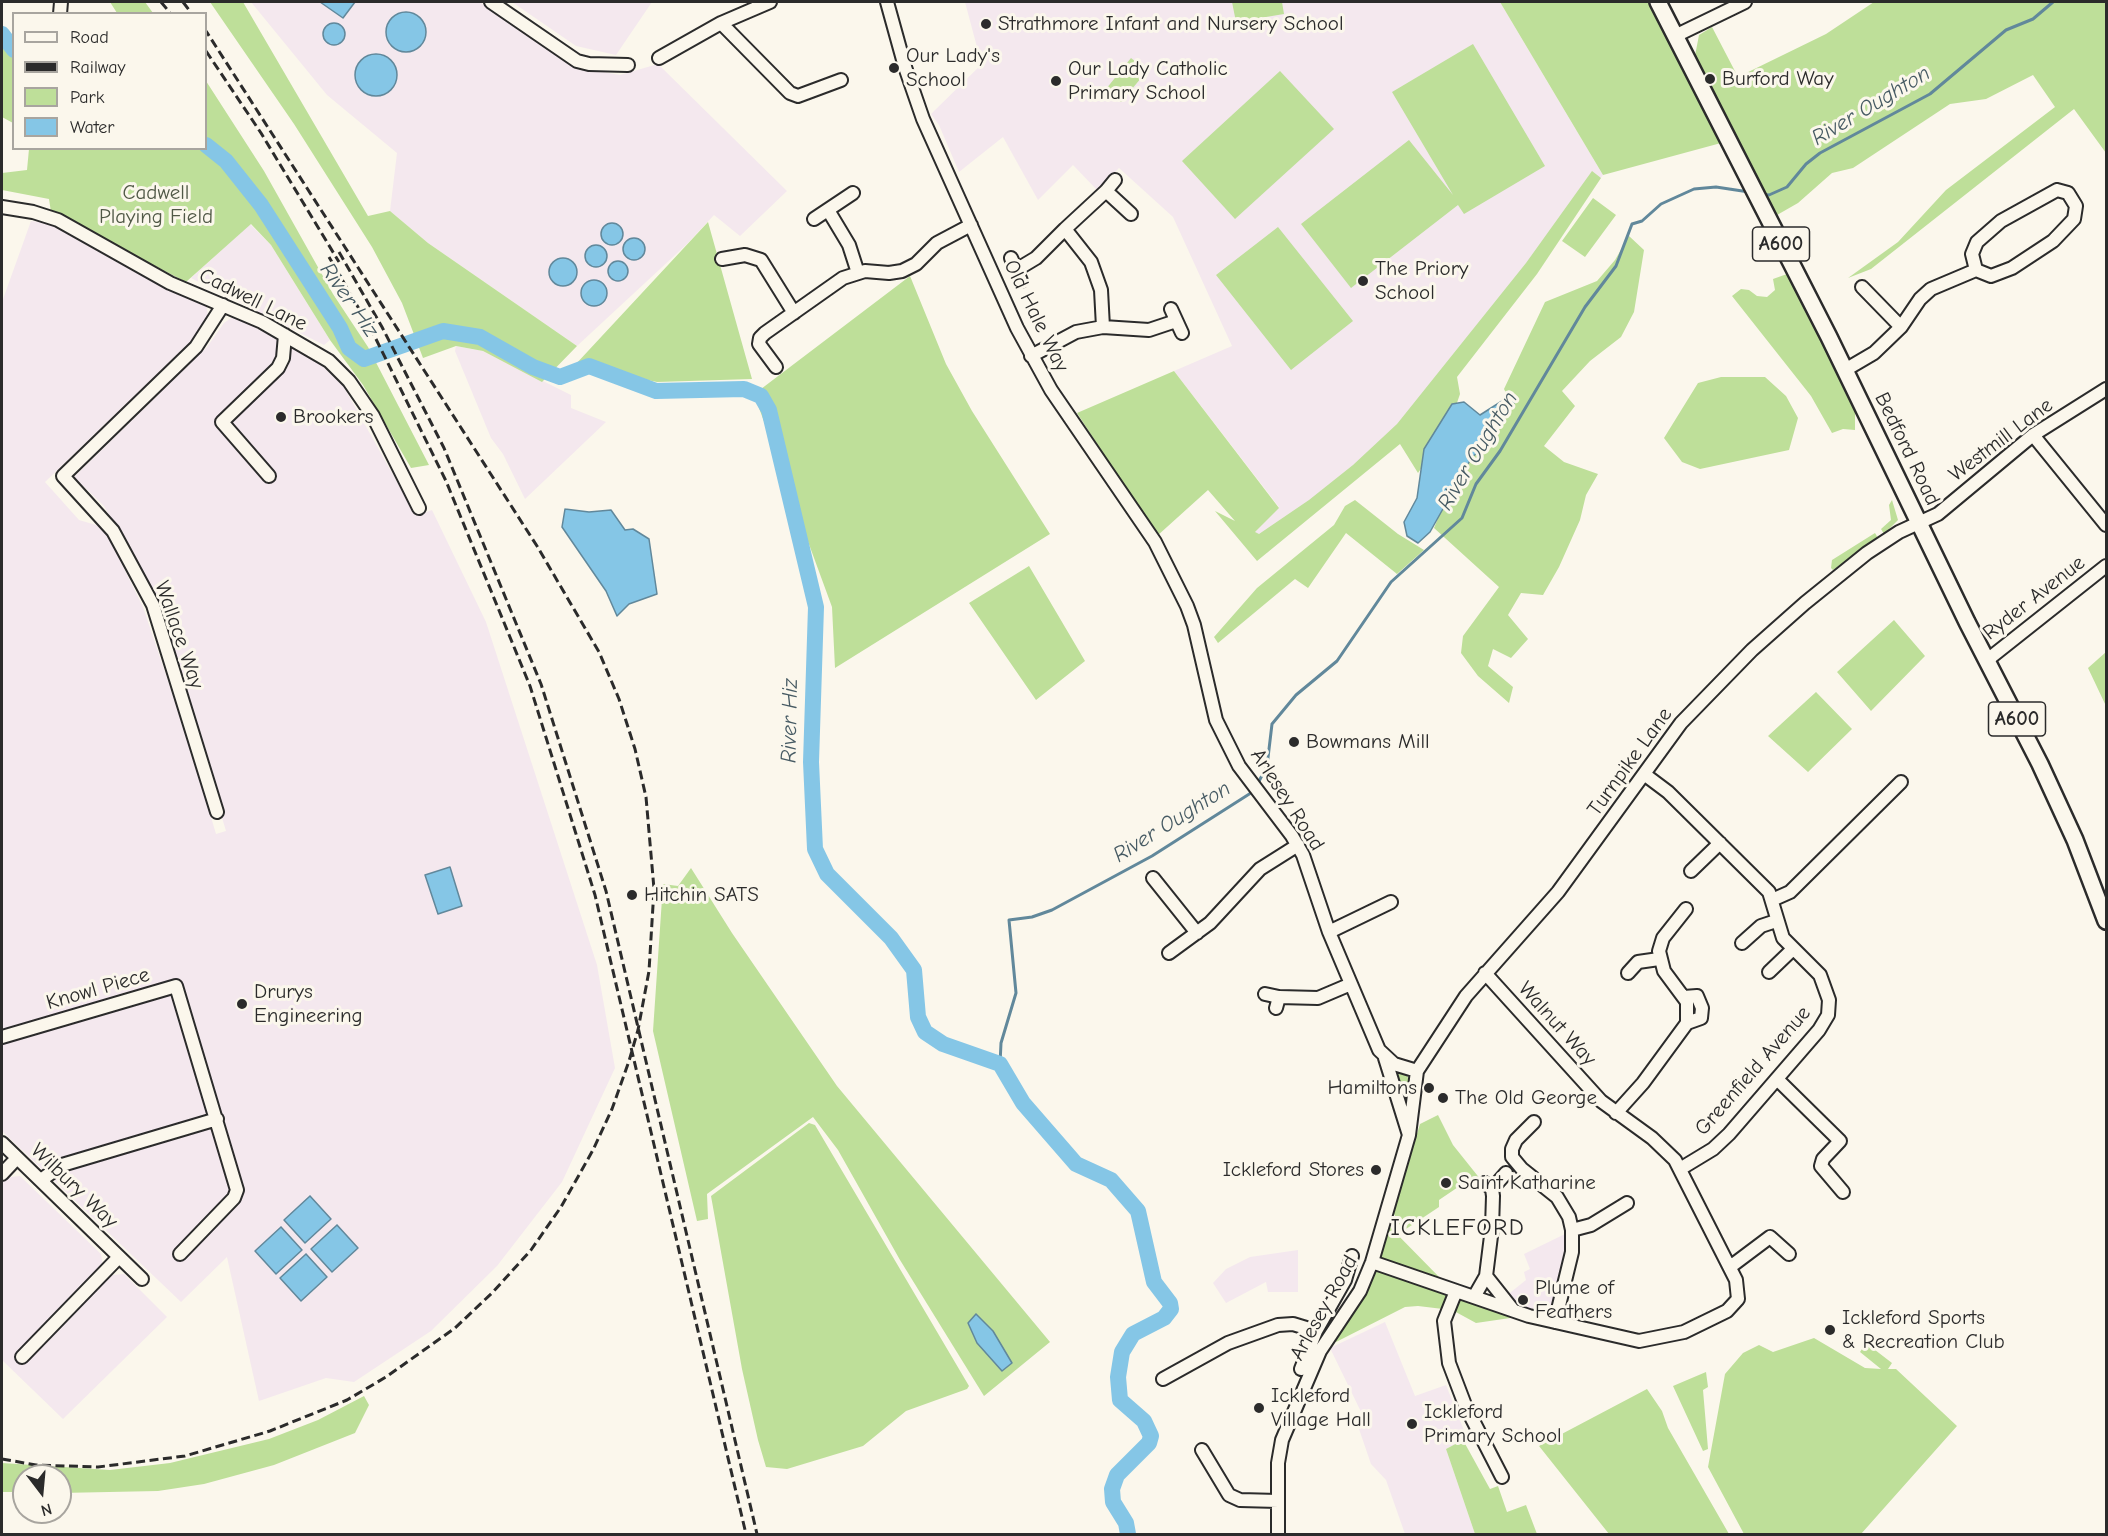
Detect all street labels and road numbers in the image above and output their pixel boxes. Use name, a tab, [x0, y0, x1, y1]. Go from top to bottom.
road number: A600	[1752, 227, 1810, 261]
street label: Old Hale Way	[998, 256, 1074, 376]
street label: Cadwell Lane	[195, 263, 311, 337]
street label: Bedford Road	[1869, 388, 1945, 510]
street label: Westmill Lane	[1944, 393, 2058, 487]
street label: Ryder Avenue	[1978, 550, 2090, 646]
street label: Wallace Way	[149, 578, 209, 692]
road number: A600	[1988, 702, 2046, 736]
street label: Turnpike Lane	[1582, 703, 1678, 821]
street label: Arlesey Road	[1245, 744, 1329, 856]
street label: Knowl Piece	[43, 962, 153, 1016]
street label: Walnut Way	[1513, 977, 1601, 1071]
street label: Greenfield Avenue	[1690, 1001, 1816, 1141]
street label: Wilbury Way	[25, 1138, 123, 1234]
street label: Arlesey Road	[1285, 1251, 1363, 1365]

